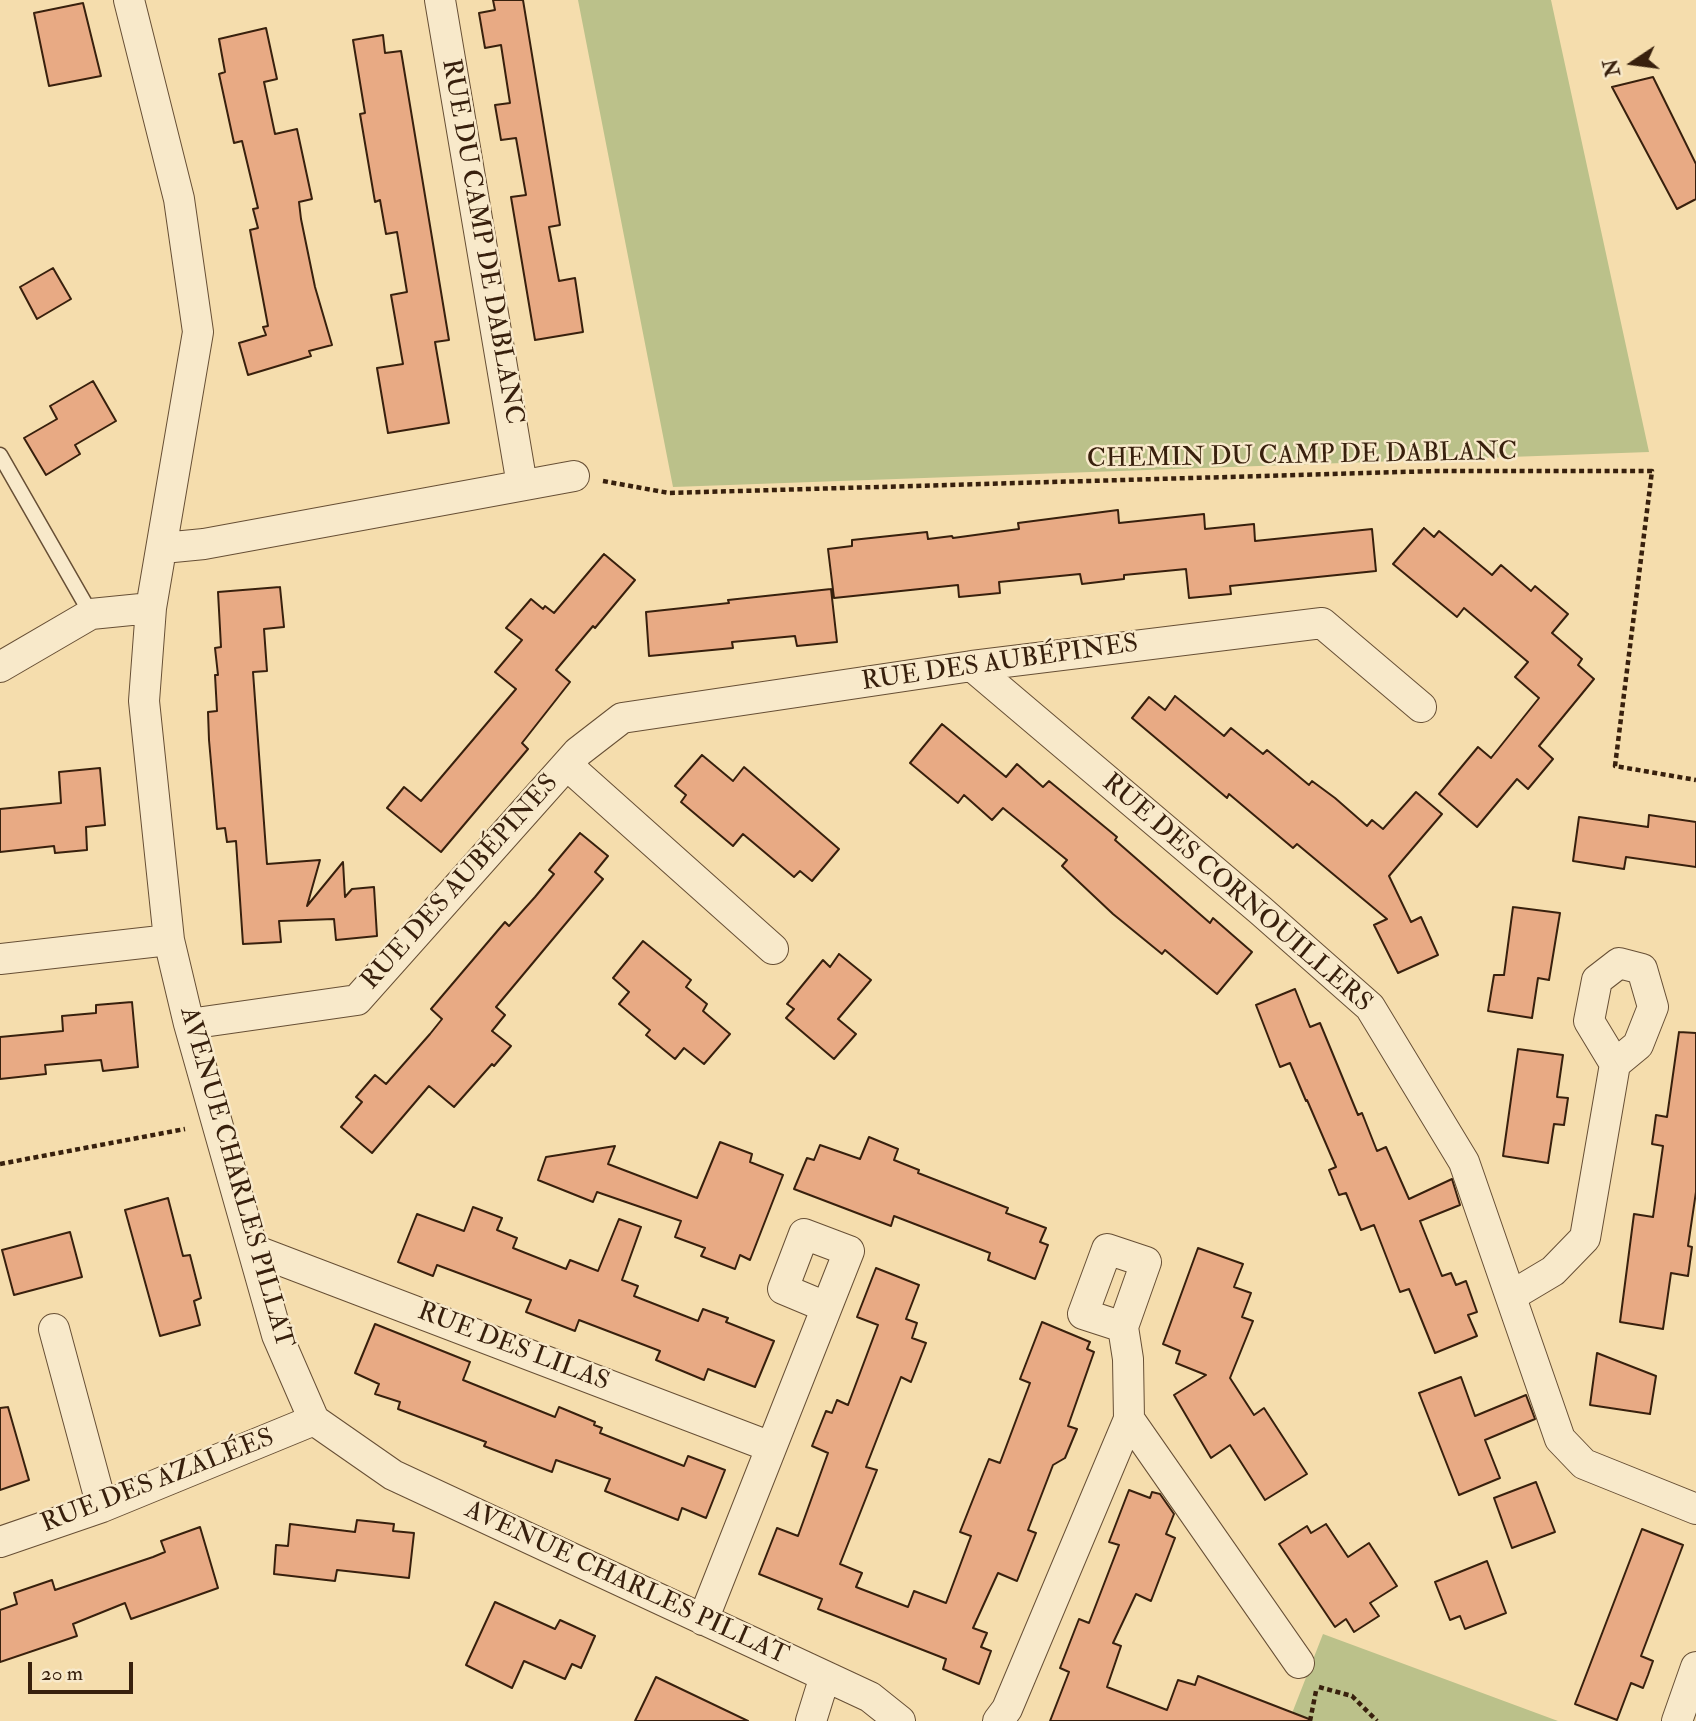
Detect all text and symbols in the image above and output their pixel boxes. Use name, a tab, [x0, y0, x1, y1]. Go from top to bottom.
north arrow	[1598, 28, 1668, 98]
street label: RUE DU CAMP DE DABLANC	[433, 57, 529, 427]
text: N	[1599, 57, 1626, 79]
street label: CHEMIN DU CAMP DE DABLANC	[1087, 438, 1517, 476]
street label: RUE DES AUBÉPINES	[860, 629, 1140, 699]
street label: RUE DES CORNOUILLERS	[1095, 768, 1377, 1020]
street label: RUE DES AUBÉPINES	[356, 769, 566, 997]
street label: AVENUE CHARLES PILLAT	[171, 1004, 299, 1352]
street label: RUE DES LILAS	[413, 1297, 613, 1399]
street label: RUE DES AZALÉES	[37, 1423, 279, 1541]
street label: AVENUE CHARLES PILLAT	[459, 1495, 793, 1673]
scale bar	[32, 1648, 136, 1692]
text: 20 m	[41, 1660, 83, 1687]

